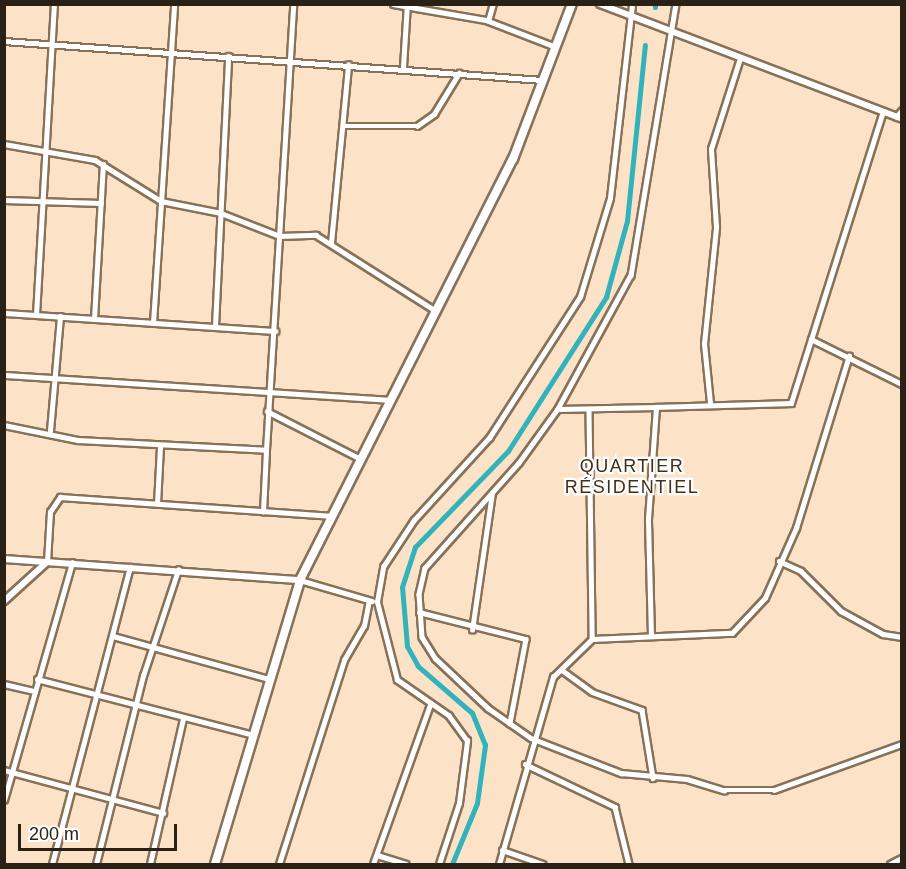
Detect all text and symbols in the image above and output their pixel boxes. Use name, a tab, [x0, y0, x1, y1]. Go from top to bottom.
district label: QUARTIER RÉSIDENTIEL	[565, 456, 699, 498]
scale bar	[21, 812, 180, 850]
text: 200 m	[29, 824, 79, 844]

